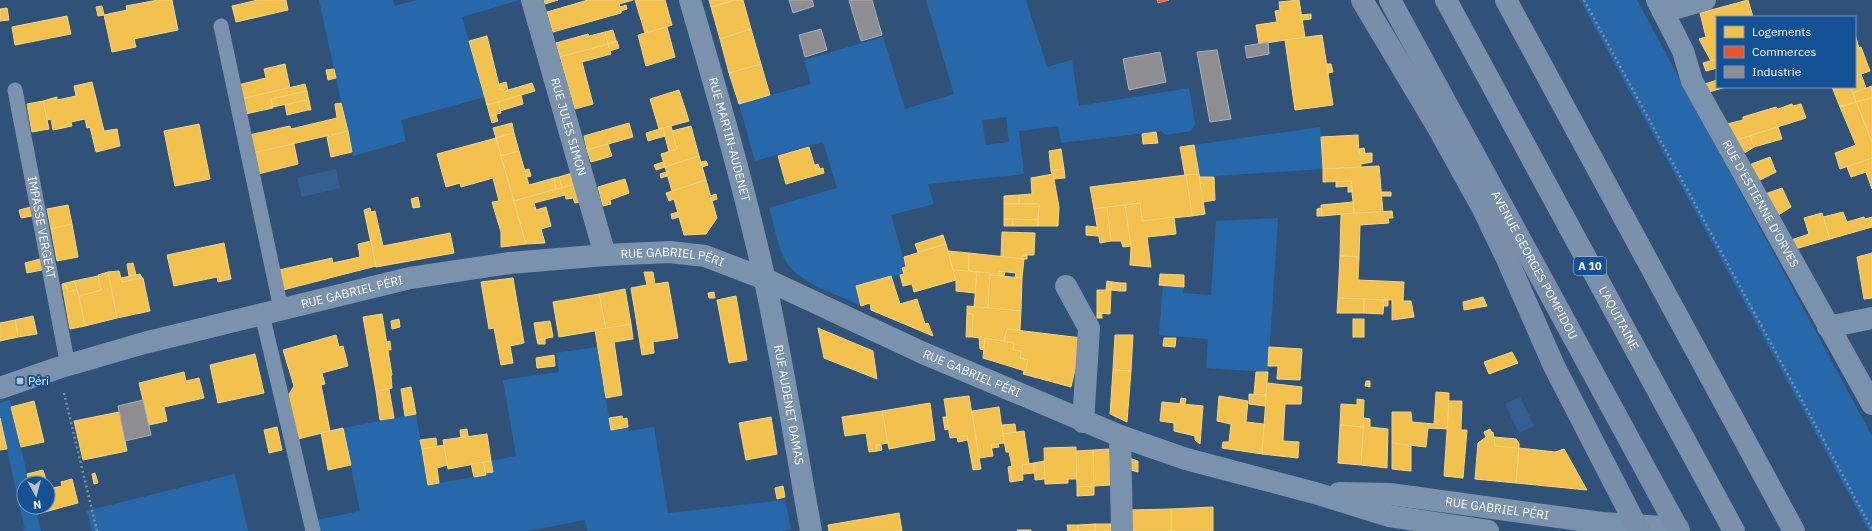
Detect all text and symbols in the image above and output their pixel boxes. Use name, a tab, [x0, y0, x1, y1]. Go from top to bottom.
legend	[1716, 16, 1856, 88]
text: Logements	[1752, 24, 1812, 39]
text: Commerces	[1752, 44, 1817, 59]
text: Industrie	[1752, 64, 1802, 79]
street label: RUE JULES SIMON	[548, 76, 590, 177]
street label: RUE MARTIN-AUDENET	[706, 76, 754, 203]
street label: RUE D'ESTIENNE D'ORVES	[1719, 137, 1802, 270]
street label: IMPASSE VERGEAT	[25, 175, 59, 280]
street label: AVENUE GEORGES POMPIDOU	[1488, 188, 1581, 342]
street label: RUE GABRIEL PÉRI	[620, 244, 727, 270]
road number: A 10	[1574, 257, 1606, 275]
street label: RUE GABRIEL PÉRI	[299, 272, 405, 311]
street label: L'AQUITAINE	[1596, 283, 1642, 353]
street label: RUE AUDENET DAMAS	[771, 344, 807, 466]
street label: RUE GABRIEL PÉRI	[921, 346, 1023, 400]
place label: Péri	[28, 373, 49, 388]
marker: Péri	[15, 376, 25, 386]
north arrow	[16, 475, 56, 515]
street label: RUE GABRIEL PÉRI	[1444, 494, 1550, 523]
text: N	[32, 497, 42, 512]

